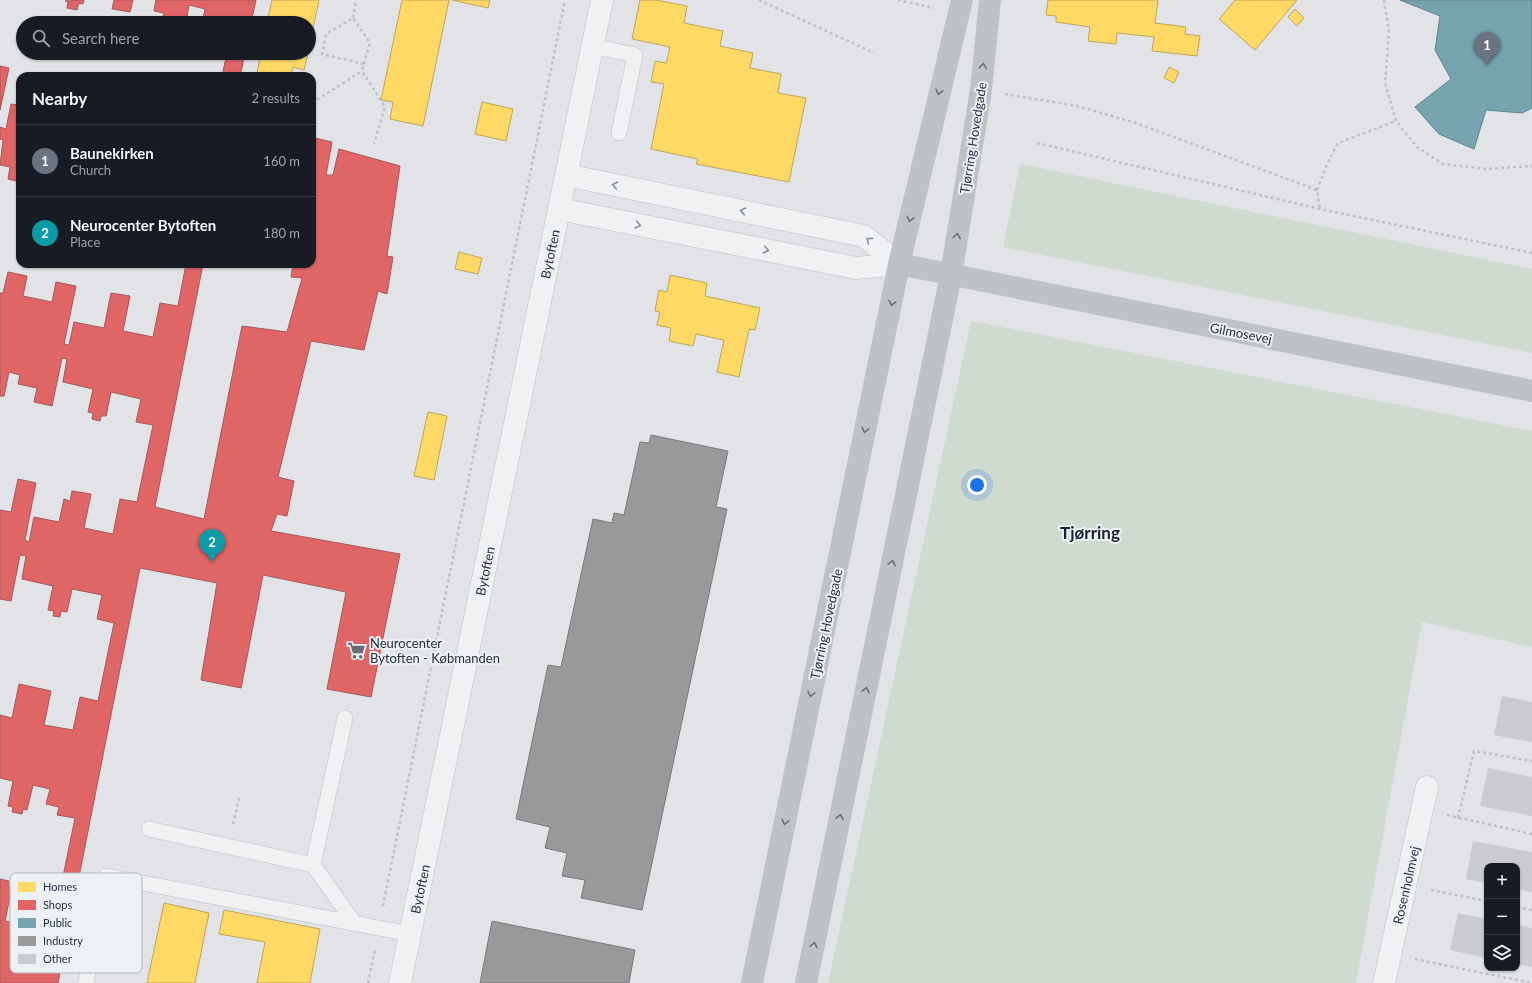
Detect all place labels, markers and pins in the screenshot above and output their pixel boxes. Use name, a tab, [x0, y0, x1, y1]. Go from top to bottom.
pin: 1	[1474, 32, 1500, 65]
pin: 2	[199, 529, 225, 562]
place label: Neurocenter Bytoften - Købmanden	[370, 635, 500, 666]
supermarket icon: Neurocenter Bytoften - Købmanden	[347, 640, 367, 660]

